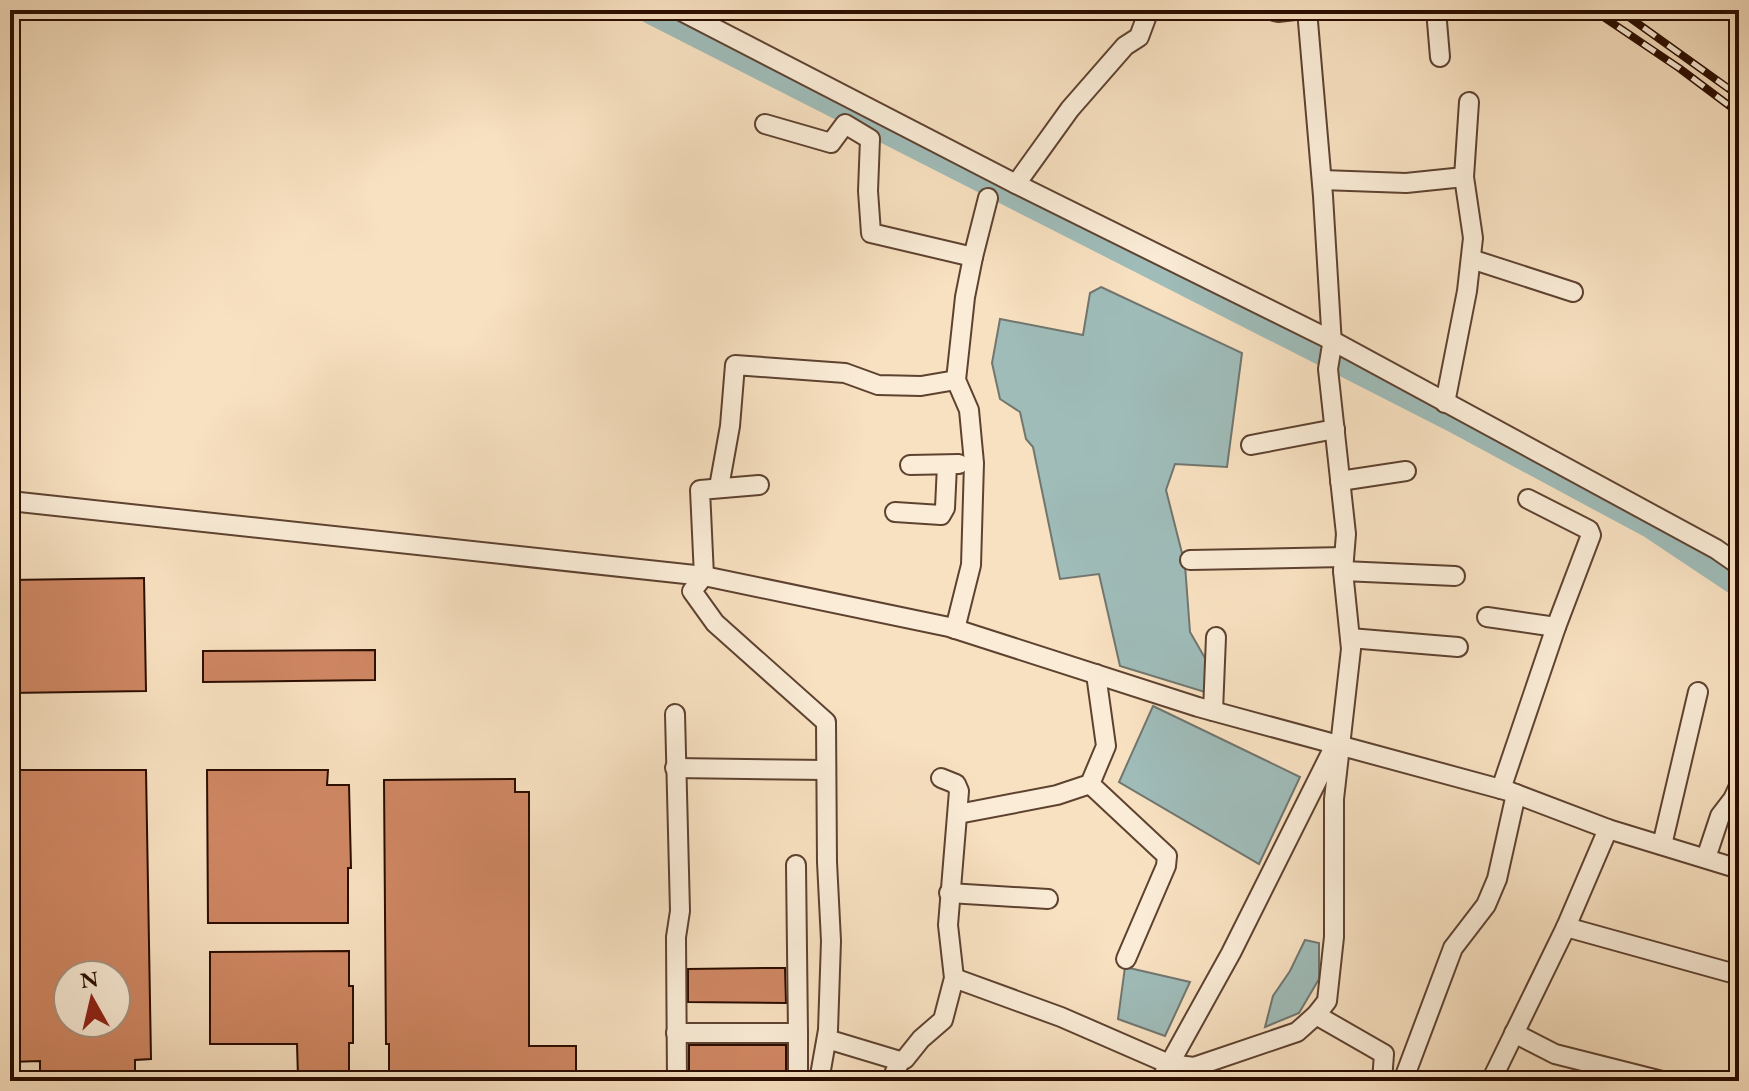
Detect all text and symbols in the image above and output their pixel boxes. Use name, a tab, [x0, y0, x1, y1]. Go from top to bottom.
north arrow	[52, 959, 132, 1039]
text: N	[78, 964, 100, 995]

